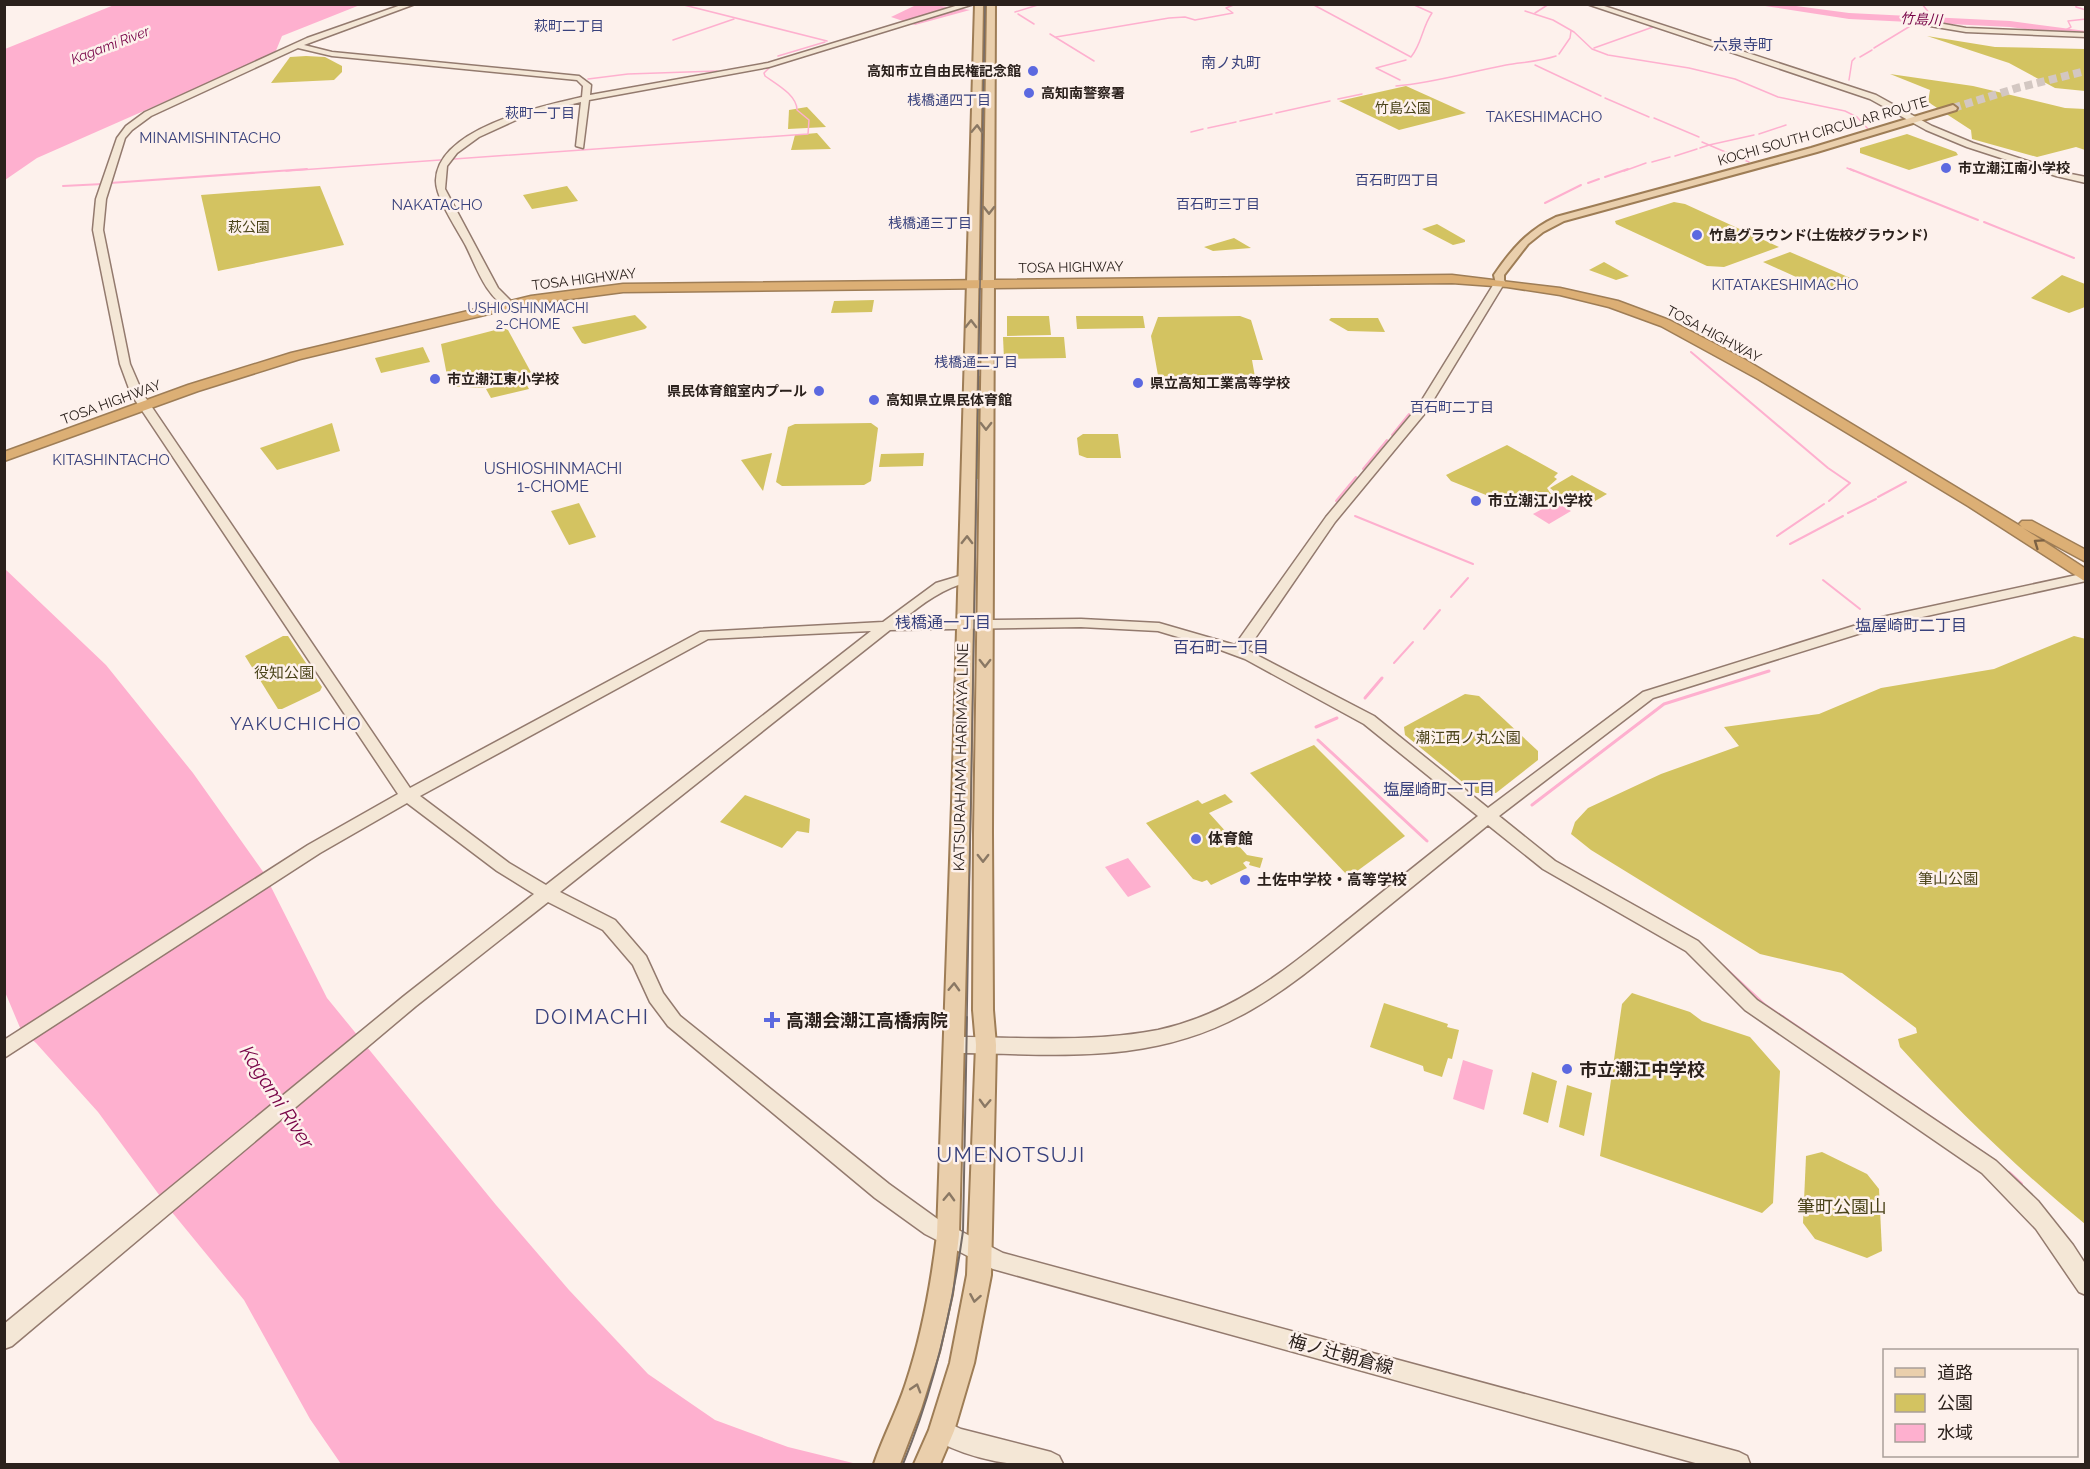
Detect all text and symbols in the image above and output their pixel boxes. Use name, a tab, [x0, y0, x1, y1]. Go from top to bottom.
water label: 竹島川	[1900, 10, 1944, 28]
district label: 萩町二丁目	[534, 18, 604, 34]
water label: Kagami River	[69, 22, 153, 67]
district label: 六泉寺町	[1713, 36, 1773, 54]
district label: 南ノ丸町	[1201, 54, 1261, 72]
place label: 高知市立自由民権記念館	[867, 63, 1021, 79]
marker: 高知市立自由民権記念館	[1026, 64, 1040, 78]
place label: 高知南警察署	[1041, 85, 1125, 101]
marker: 高知南警察署	[1022, 86, 1036, 100]
district label: 桟橋通四丁目	[907, 92, 991, 108]
street label: KOCHI SOUTH CIRCULAR ROUTE	[1716, 93, 1930, 169]
park label: 竹島公園	[1375, 100, 1431, 116]
district label: 萩町一丁目	[505, 105, 575, 121]
district label: TAKESHIMACHO	[1486, 108, 1602, 126]
one-way arrow	[971, 125, 983, 134]
district label: MINAMISHINTACHO	[139, 129, 281, 147]
place label: 市立潮江南小学校	[1958, 160, 2070, 176]
marker: 市立潮江南小学校	[1939, 161, 1953, 175]
district label: 百石町四丁目	[1355, 172, 1439, 188]
district label: NAKATACHO	[392, 196, 483, 214]
district label: 百石町三丁目	[1176, 196, 1260, 212]
one-way arrow	[983, 205, 995, 214]
district label: 桟橋通三丁目	[888, 215, 972, 231]
park label: 萩公園	[228, 219, 270, 235]
place label: 竹島グラウンド(土佐校グラウンド)	[1709, 227, 1928, 243]
marker: 竹島グラウンド(土佐校グラウンド)	[1690, 228, 1704, 242]
street label: TOSA HIGHWAY	[1018, 258, 1124, 276]
street label: TOSA HIGHWAY	[531, 265, 637, 293]
district label: KITATAKESHIMACHO	[1711, 276, 1859, 294]
district label: USHIOSHINMACHI 2-CHOME	[467, 300, 589, 332]
street label: TOSA HIGHWAY	[1664, 302, 1764, 366]
one-way arrow	[965, 319, 977, 328]
district label: 桟橋通二丁目	[934, 354, 1018, 370]
place label: 市立潮江東小学校	[447, 371, 559, 387]
marker: 市立潮江東小学校	[428, 372, 442, 386]
place label: 県立高知工業高等学校	[1150, 375, 1290, 391]
marker: 県立高知工業高等学校	[1131, 376, 1145, 390]
street label: TOSA HIGHWAY	[59, 377, 163, 427]
place label: 県民体育館室内プール	[667, 383, 807, 399]
marker: 県民体育館室内プール	[812, 384, 826, 398]
place label: 高知県立県民体育館	[886, 392, 1012, 408]
marker: 高知県立県民体育館	[867, 393, 881, 407]
district label: 百石町二丁目	[1410, 399, 1494, 415]
one-way arrow	[980, 421, 992, 430]
district label: KITASHINTACHO	[52, 451, 170, 469]
district label: USHIOSHINMACHI 1-CHOME	[484, 459, 622, 496]
place label: 市立潮江小学校	[1488, 492, 1593, 510]
marker: 市立潮江小学校	[1469, 494, 1483, 508]
one-way arrow	[961, 535, 973, 544]
one-way arrow	[2033, 540, 2044, 551]
district label: 桟橋通一丁目	[895, 613, 991, 632]
district label: 塩屋崎町二丁目	[1855, 616, 1967, 635]
district label: 百石町一丁目	[1173, 638, 1269, 657]
street label: KATSURAHAMA HARIMAYA LINE	[950, 643, 972, 871]
one-way arrow	[979, 658, 991, 667]
park label: 役知公園	[254, 664, 314, 682]
district label: YAKUCHICHO	[230, 713, 362, 734]
park label: 潮江西ノ丸公園	[1415, 729, 1521, 747]
district label: 塩屋崎町一丁目	[1383, 780, 1495, 799]
place label: 体育館	[1208, 830, 1253, 848]
marker: 体育館	[1189, 832, 1203, 846]
one-way arrow	[977, 853, 989, 862]
park label: 筆山公園	[1918, 870, 1978, 888]
place label: 土佐中学校・高等学校	[1257, 871, 1407, 889]
marker: 土佐中学校・高等学校	[1238, 873, 1252, 887]
one-way arrow	[948, 982, 960, 991]
district label: DOIMACHI	[534, 1004, 650, 1029]
place label: 高潮会潮江高橋病院	[786, 1010, 948, 1031]
marker: 高潮会潮江高橋病院	[763, 1011, 781, 1029]
water label: Kagami River	[235, 1041, 320, 1154]
place label: 市立潮江中学校	[1579, 1059, 1705, 1080]
marker: 市立潮江中学校	[1560, 1062, 1574, 1076]
one-way arrow	[978, 1099, 991, 1108]
district label: UMENOTSUJI	[936, 1142, 1086, 1167]
one-way arrow	[942, 1192, 955, 1201]
park label: 筆町公園山	[1797, 1196, 1887, 1217]
one-way arrow	[969, 1293, 982, 1303]
street label: 梅ノ辻朝倉線	[1286, 1330, 1396, 1378]
legend	[1883, 1349, 2078, 1457]
text: 道路	[1937, 1362, 1973, 1383]
one-way arrow	[908, 1383, 921, 1394]
text: 公園	[1937, 1392, 1973, 1413]
text: 水域	[1937, 1422, 1973, 1443]

